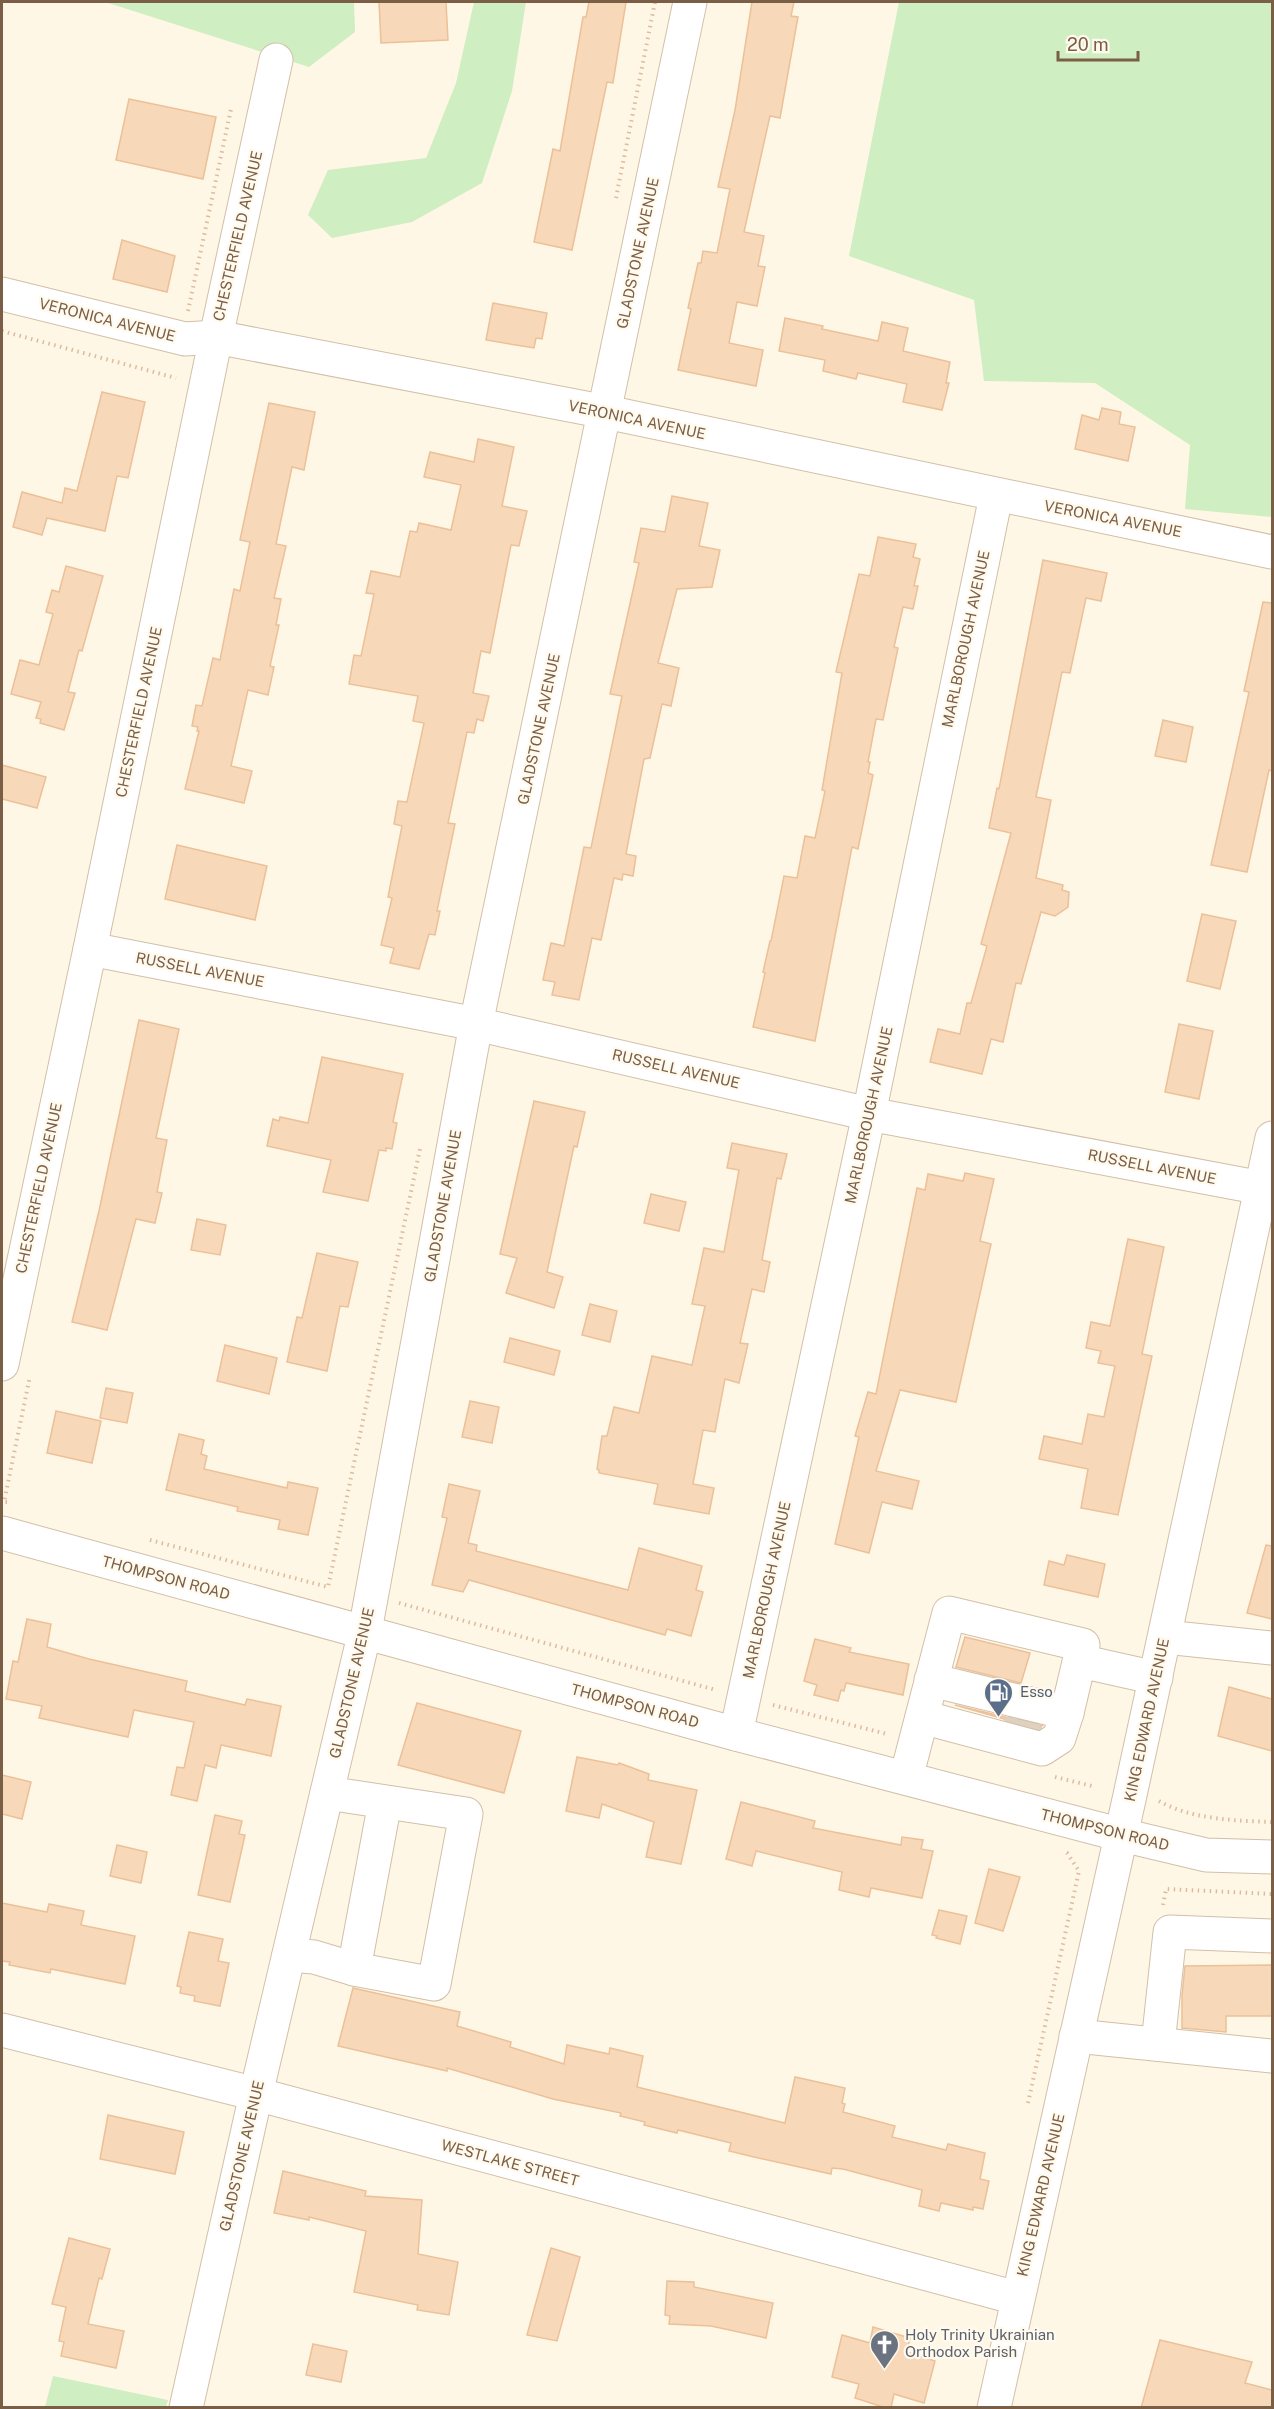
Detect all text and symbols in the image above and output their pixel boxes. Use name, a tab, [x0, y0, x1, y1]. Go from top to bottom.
scale bar	[1058, 24, 1138, 62]
text: 20 m	[1067, 34, 1109, 55]
street label: CHESTERFIELD AVENUE	[210, 149, 265, 323]
street label: GLADSTONE AVENUE	[613, 176, 662, 330]
street label: VERONICA AVENUE	[37, 294, 177, 345]
street label: VERONICA AVENUE	[567, 397, 707, 442]
street label: VERONICA AVENUE	[1043, 497, 1183, 540]
street label: MARLBOROUGH AVENUE	[938, 549, 993, 729]
street label: CHESTERFIELD AVENUE	[112, 625, 165, 799]
street label: GLADSTONE AVENUE	[514, 652, 563, 806]
street label: RUSSELL AVENUE	[134, 949, 266, 990]
street label: MARLBOROUGH AVENUE	[841, 1025, 896, 1205]
street label: RUSSELL AVENUE	[611, 1046, 742, 1091]
street label: CHESTERFIELD AVENUE	[12, 1101, 65, 1275]
street label: GLADSTONE AVENUE	[421, 1129, 464, 1283]
street label: RUSSELL AVENUE	[1086, 1146, 1218, 1187]
street label: MARLBOROUGH AVENUE	[739, 1500, 794, 1680]
street label: THOMPSON ROAD	[100, 1552, 232, 1603]
street label: GLADSTONE AVENUE	[326, 1606, 377, 1760]
street label: KING EDWARD AVENUE	[1121, 1637, 1172, 1803]
fuel station icon: Esso	[983, 1676, 1015, 1718]
street label: THOMPSON ROAD	[569, 1680, 701, 1731]
place label: Esso	[1020, 1683, 1053, 1700]
street label: THOMPSON ROAD	[1039, 1805, 1171, 1854]
street label: GLADSTONE AVENUE	[216, 2079, 267, 2233]
street label: KING EDWARD AVENUE	[1013, 2112, 1068, 2278]
street label: WESTLAKE STREET	[439, 2136, 581, 2189]
place label: Holy Trinity Ukrainian Orthodox Parish	[905, 2326, 1055, 2360]
church icon: Holy Trinity Ukrainian Orthodox Parish	[868, 2328, 900, 2370]

